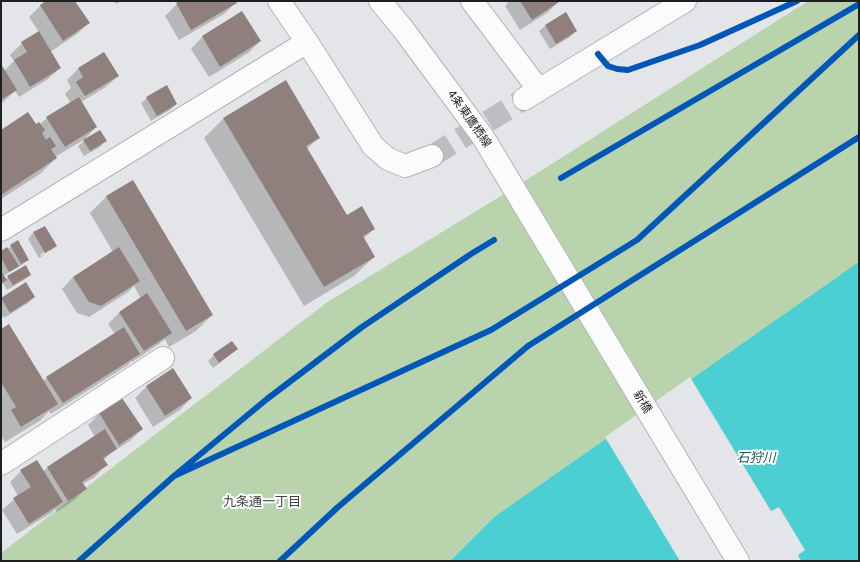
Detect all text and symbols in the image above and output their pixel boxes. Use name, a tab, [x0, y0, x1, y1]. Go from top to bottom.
street label: 4条東鷹栖線	[444, 88, 494, 150]
street label: 新橋	[630, 388, 654, 416]
water label: 石狩川	[737, 450, 775, 466]
district label: 九条通一丁目	[223, 494, 301, 510]

